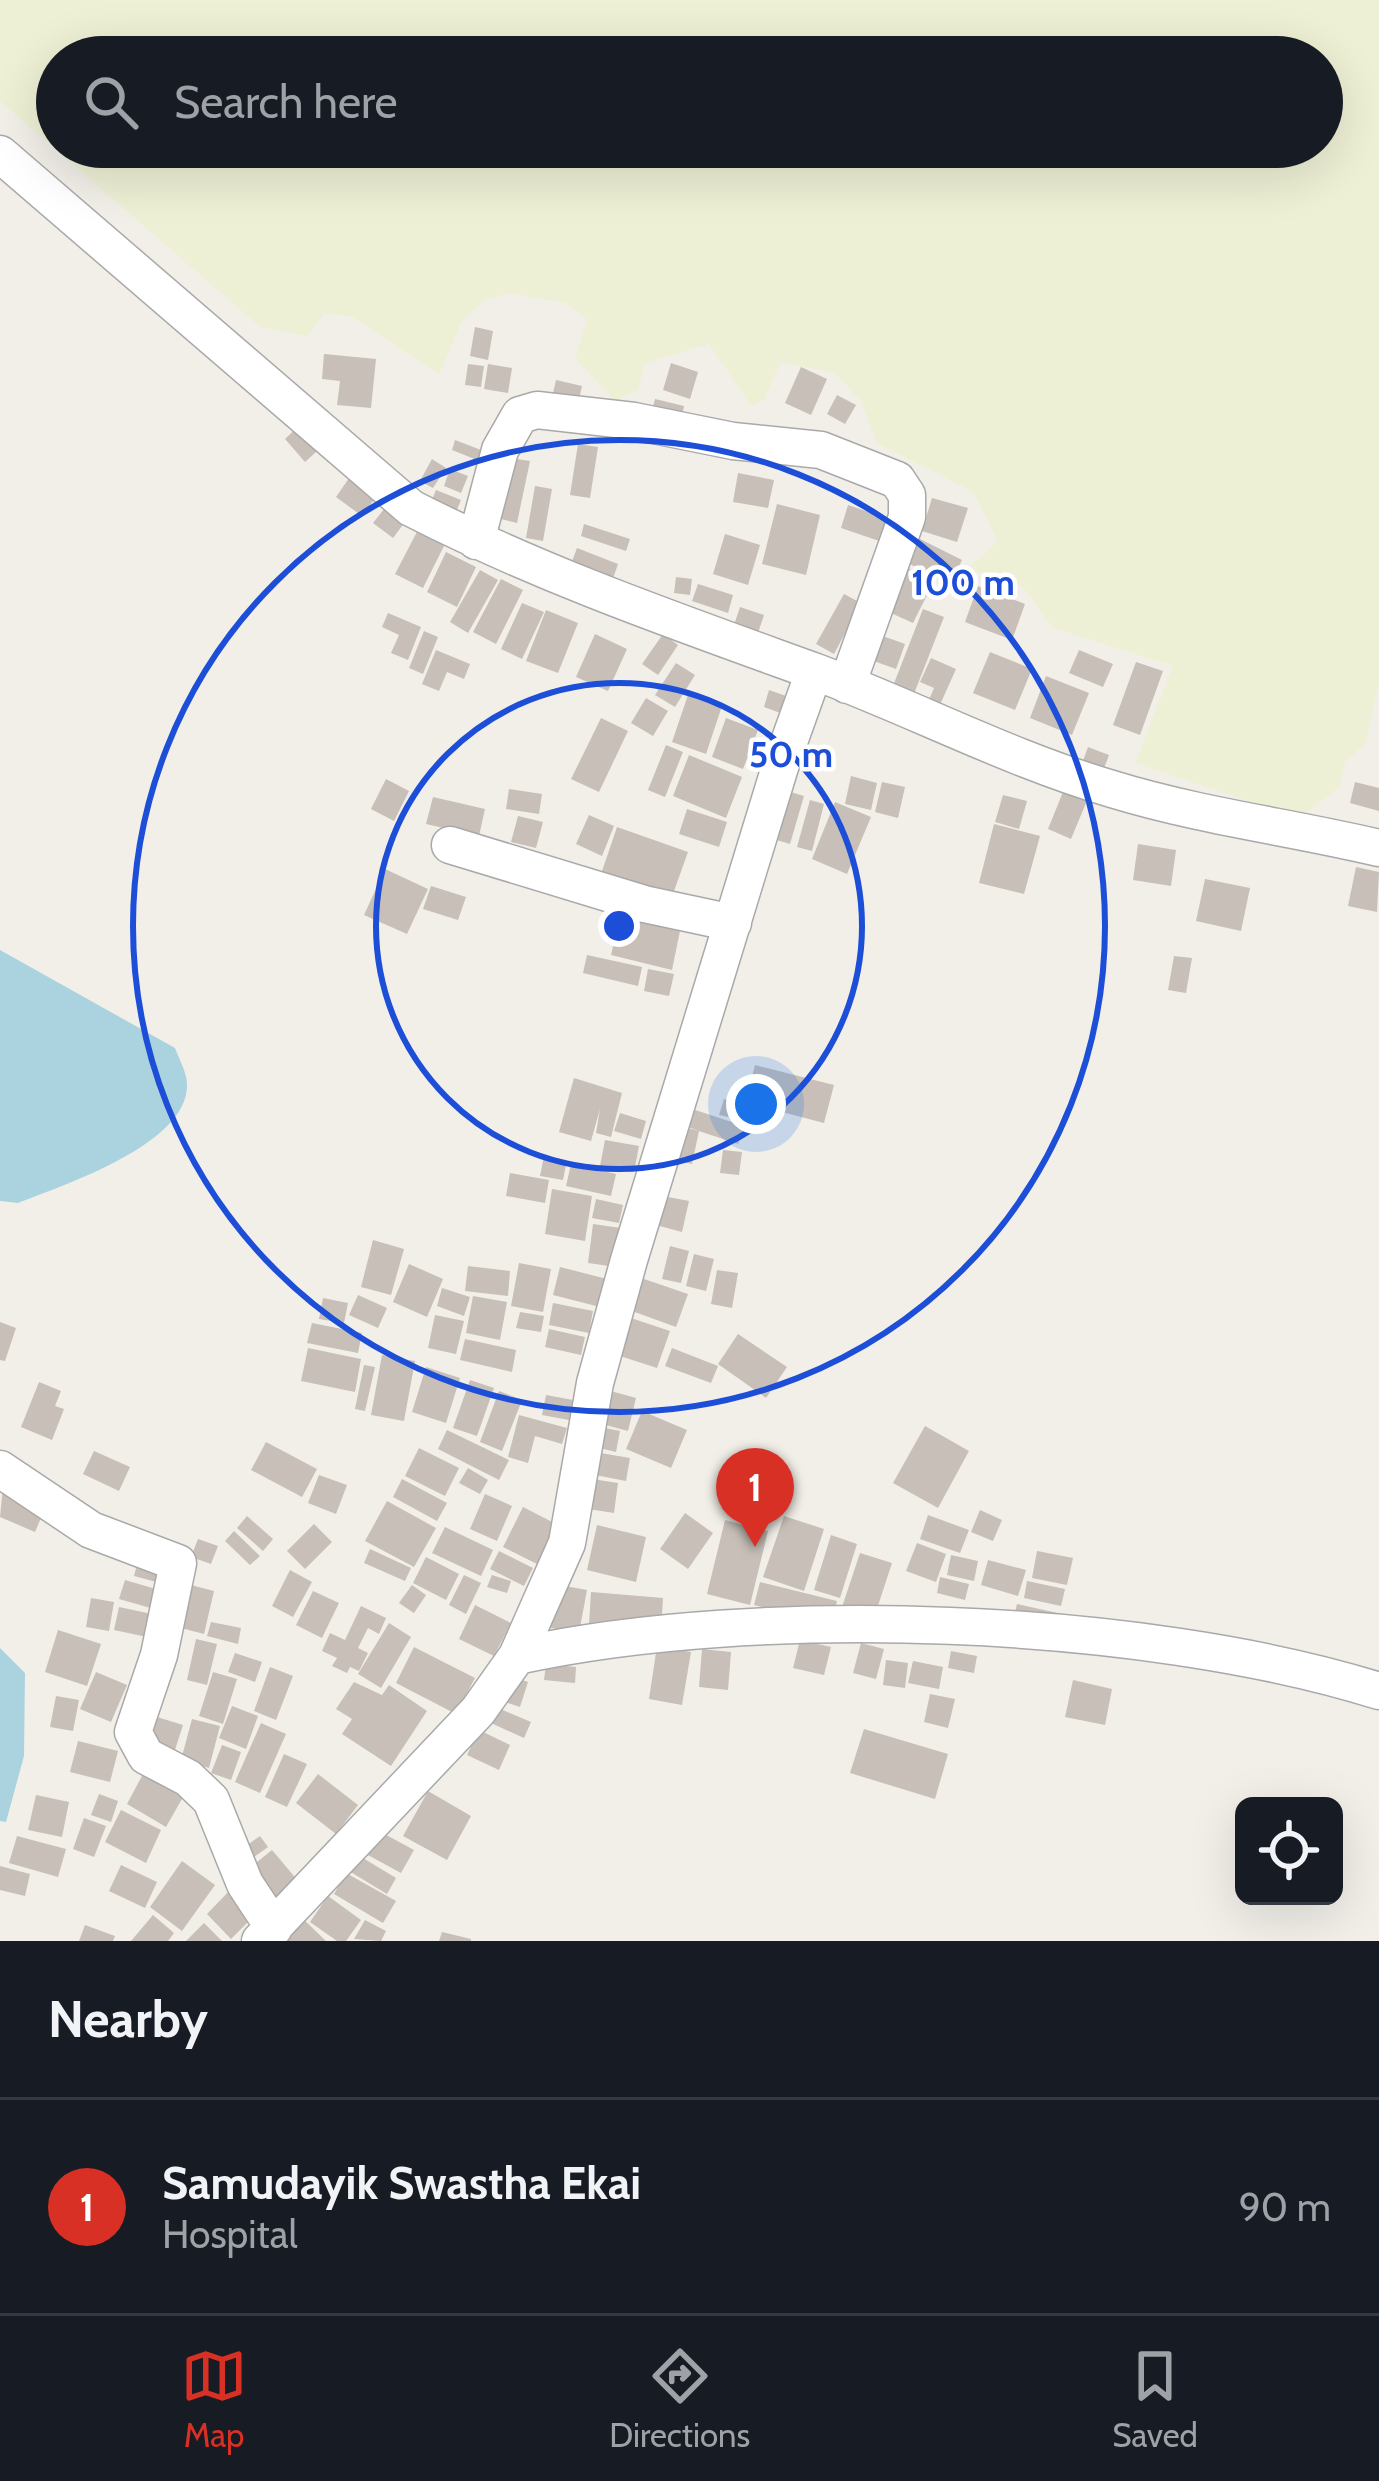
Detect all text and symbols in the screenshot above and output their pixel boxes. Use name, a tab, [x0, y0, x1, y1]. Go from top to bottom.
search box	[36, 36, 1343, 168]
icon: search	[78, 69, 144, 135]
text: Search here	[174, 75, 398, 129]
text: 100 m	[911, 560, 1015, 604]
text: 50 m	[749, 732, 833, 776]
centre of rings	[598, 905, 640, 947]
your location	[726, 1074, 786, 1134]
pin: 1	[716, 1448, 794, 1547]
map controls	[1235, 1797, 1343, 1905]
button: locate	[1235, 1797, 1343, 1905]
text: Nearby	[48, 1988, 208, 2050]
text: Samudayik Swastha Ekai	[162, 2156, 641, 2210]
text: 1	[80, 2183, 94, 2231]
text: 90 m	[1239, 2183, 1331, 2231]
text: Hospital	[162, 2210, 298, 2258]
tab: Map	[181, 2343, 247, 2455]
tab: Directions	[609, 2343, 750, 2455]
tab: Saved	[1112, 2343, 1198, 2455]

